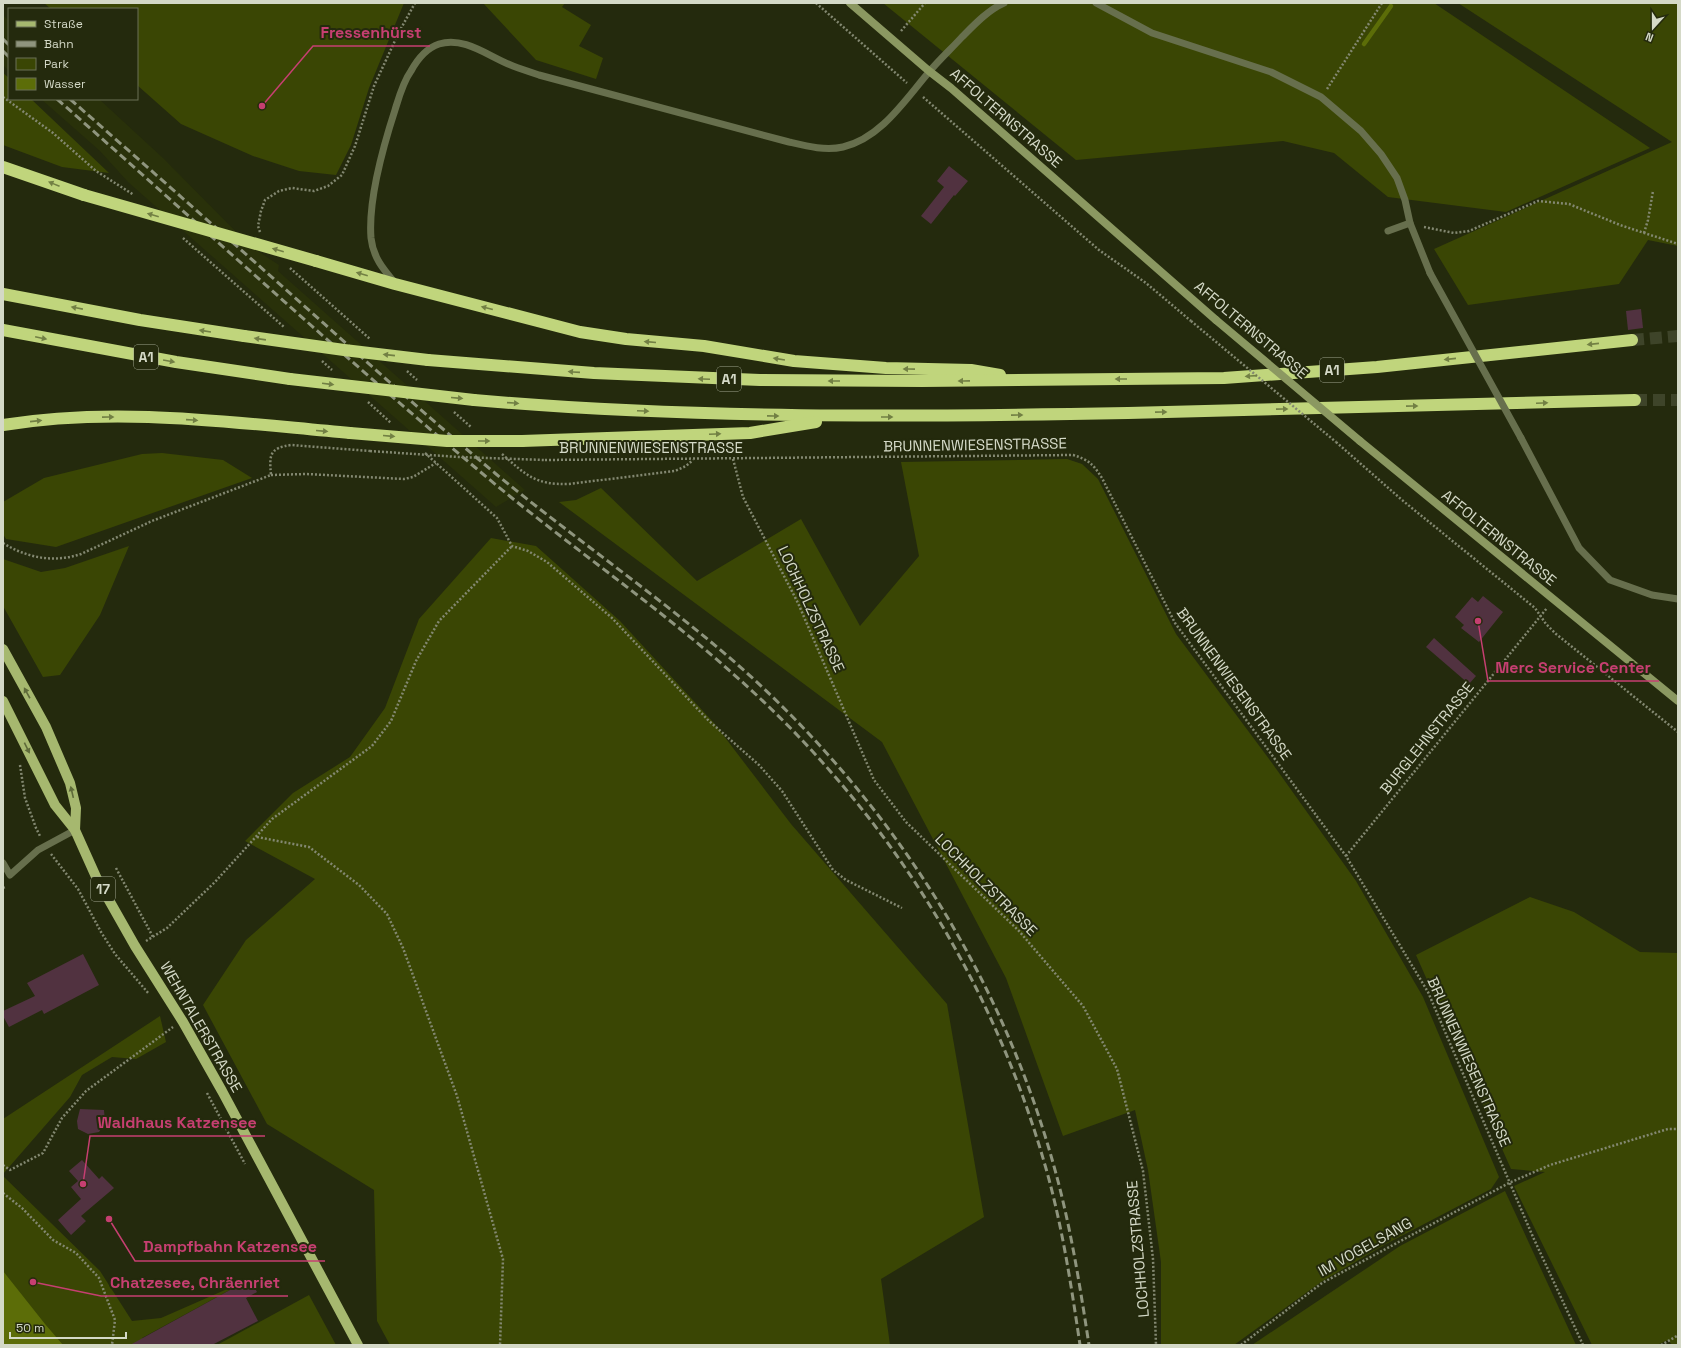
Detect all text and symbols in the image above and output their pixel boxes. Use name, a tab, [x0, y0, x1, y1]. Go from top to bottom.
legend	[8, 8, 138, 100]
north arrow	[1633, 8, 1673, 48]
text: Straße	[44, 16, 83, 32]
callout: Fressenhürst	[313, 18, 430, 46]
text: Fressenhürst	[321, 22, 421, 43]
text: N	[1643, 29, 1655, 45]
text: Bahn	[44, 36, 74, 52]
text: Park	[44, 56, 69, 72]
street label: AFFOLTERNSTRASSE	[946, 64, 1066, 172]
text: Wasser	[44, 76, 86, 92]
one-way arrow	[47, 181, 59, 187]
one-way arrow	[147, 212, 159, 218]
one-way arrow	[272, 247, 284, 253]
one-way arrow	[356, 271, 368, 277]
street label: AFFOLTERNSTRASSE	[1191, 277, 1312, 383]
one-way arrow	[481, 304, 494, 310]
one-way arrow	[71, 305, 83, 311]
one-way arrow	[199, 327, 211, 333]
one-way arrow	[35, 335, 47, 341]
one-way arrow	[254, 336, 266, 342]
one-way arrow	[644, 338, 656, 345]
one-way arrow	[1587, 341, 1600, 347]
road number: A1	[134, 345, 158, 369]
one-way arrow	[383, 352, 395, 358]
one-way arrow	[773, 356, 785, 362]
one-way arrow	[1444, 356, 1456, 362]
one-way arrow	[163, 358, 175, 364]
road number: A1	[1320, 358, 1344, 382]
one-way arrow	[902, 366, 915, 372]
road number: A1	[717, 367, 741, 391]
one-way arrow	[568, 368, 580, 375]
one-way arrow	[1245, 373, 1257, 380]
one-way arrow	[698, 375, 710, 382]
one-way arrow	[1114, 376, 1127, 382]
one-way arrow	[827, 378, 840, 384]
one-way arrow	[957, 378, 970, 384]
one-way arrow	[322, 381, 334, 387]
one-way arrow	[451, 395, 463, 401]
one-way arrow	[507, 399, 519, 406]
one-way arrow	[1536, 399, 1548, 406]
one-way arrow	[1406, 403, 1419, 409]
one-way arrow	[1276, 406, 1289, 412]
one-way arrow	[637, 408, 649, 415]
one-way arrow	[1155, 409, 1168, 415]
one-way arrow	[1011, 412, 1024, 418]
one-way arrow	[102, 413, 114, 420]
one-way arrow	[767, 413, 780, 419]
one-way arrow	[881, 414, 894, 420]
one-way arrow	[186, 416, 198, 423]
one-way arrow	[30, 417, 42, 424]
one-way arrow	[316, 427, 328, 434]
one-way arrow	[709, 431, 722, 437]
one-way arrow	[383, 433, 395, 440]
street label: BRUNNENWIESENSTRASSE	[883, 433, 1067, 456]
one-way arrow	[478, 438, 490, 445]
street label: BRUNNENWIESENSTRASSE	[559, 438, 743, 457]
street label: AFFOLTERNSTRASSE	[1438, 485, 1561, 590]
street label: LOCHHOLZSTRASSE	[774, 543, 849, 675]
street label: BRUNNENWIESENSTRASSE	[1173, 604, 1296, 764]
callout: Merc Service Center	[1488, 653, 1659, 681]
text: Merc Service Center	[1495, 657, 1651, 678]
street label: BURGLEHNSTRASSE	[1375, 678, 1478, 798]
one-way arrow	[24, 687, 31, 699]
one-way arrow	[24, 743, 30, 754]
one-way arrow	[68, 786, 74, 798]
street label: LOCHHOLZSTRASSE	[931, 829, 1042, 940]
road number: 17	[91, 877, 115, 901]
street label: WEHNTALERSTRASSE	[156, 958, 247, 1096]
street label: BRUNNENWIESENSTRASSE	[1423, 974, 1516, 1150]
callout: Waldhaus Katzensee	[90, 1108, 265, 1136]
text: Waldhaus Katzensee	[97, 1112, 257, 1133]
street label: LOCHHOLZSTRASSE	[1122, 1180, 1153, 1318]
street label: IM VOGELSANG	[1315, 1213, 1415, 1280]
callout: Dampfbahn Katzensee	[135, 1233, 325, 1261]
text: Dampfbahn Katzensee	[143, 1236, 317, 1257]
callout: Chatzesee, Chräenriet	[101, 1268, 288, 1296]
text: Chatzesee, Chräenriet	[110, 1272, 280, 1293]
scale bar	[10, 1314, 126, 1340]
text: 50 m	[16, 1320, 44, 1336]

